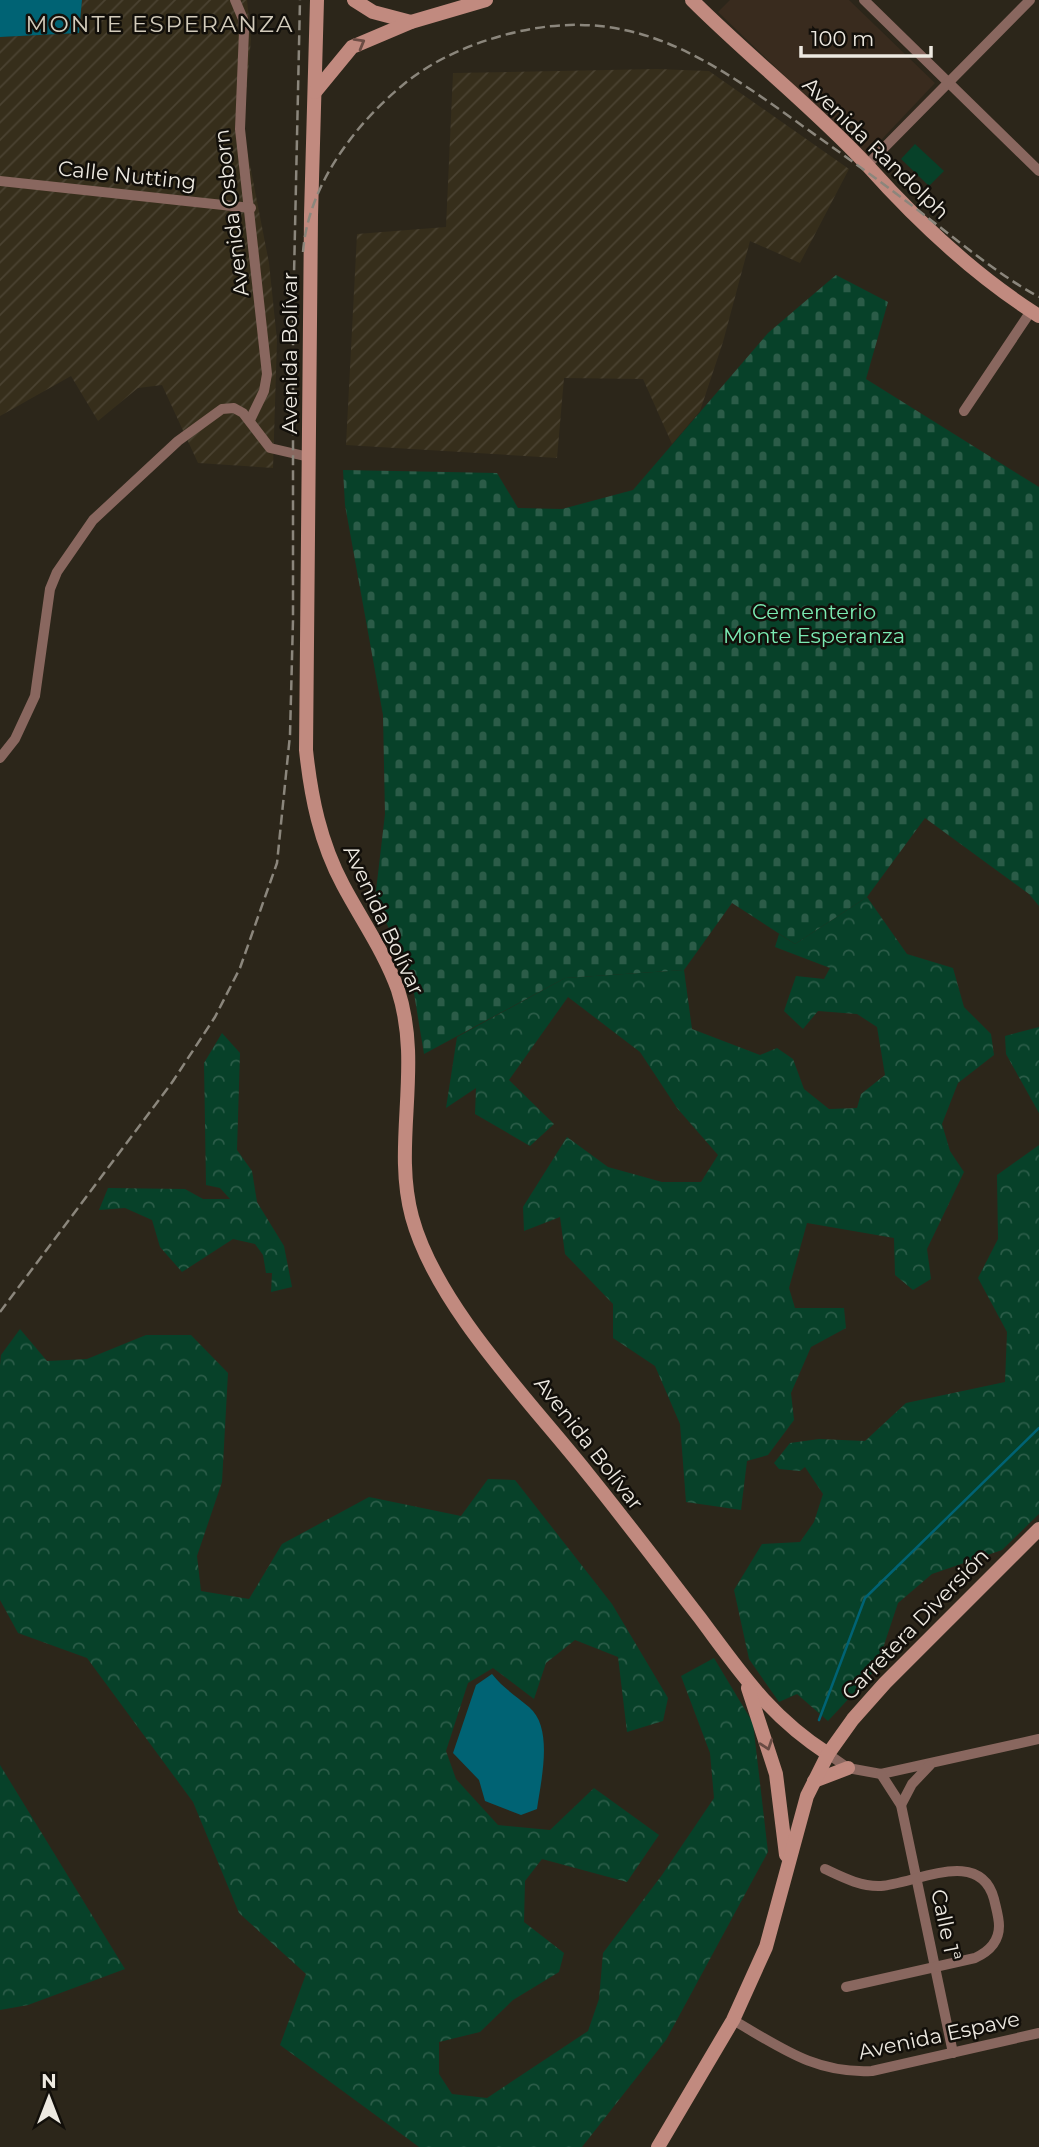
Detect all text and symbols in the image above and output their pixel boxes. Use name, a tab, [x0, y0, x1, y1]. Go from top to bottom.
district label: MONTE ESPERANZA	[25, 10, 295, 38]
scale bar	[801, 14, 930, 58]
text: 100 m	[811, 26, 874, 51]
one-way arrow	[352, 38, 365, 51]
street label: Avenida Randolph	[798, 72, 954, 224]
street label: Avenida Osborn	[208, 128, 254, 298]
street label: Calle Nutting	[57, 155, 197, 195]
street label: Avenida Bolívar	[277, 272, 302, 434]
park label: Cementerio Monte Esperanza	[723, 599, 905, 648]
street label: Avenida Bolívar	[338, 841, 430, 999]
street label: Avenida Bolívar	[529, 1371, 649, 1515]
street label: Carretera Diversión	[836, 1543, 994, 1705]
one-way arrow	[759, 1738, 773, 1750]
street label: Calle 1ª	[926, 1887, 966, 1963]
street label: Avenida Espave	[856, 2006, 1022, 2064]
north arrow	[14, 2063, 84, 2133]
text: N	[41, 2070, 57, 2093]

